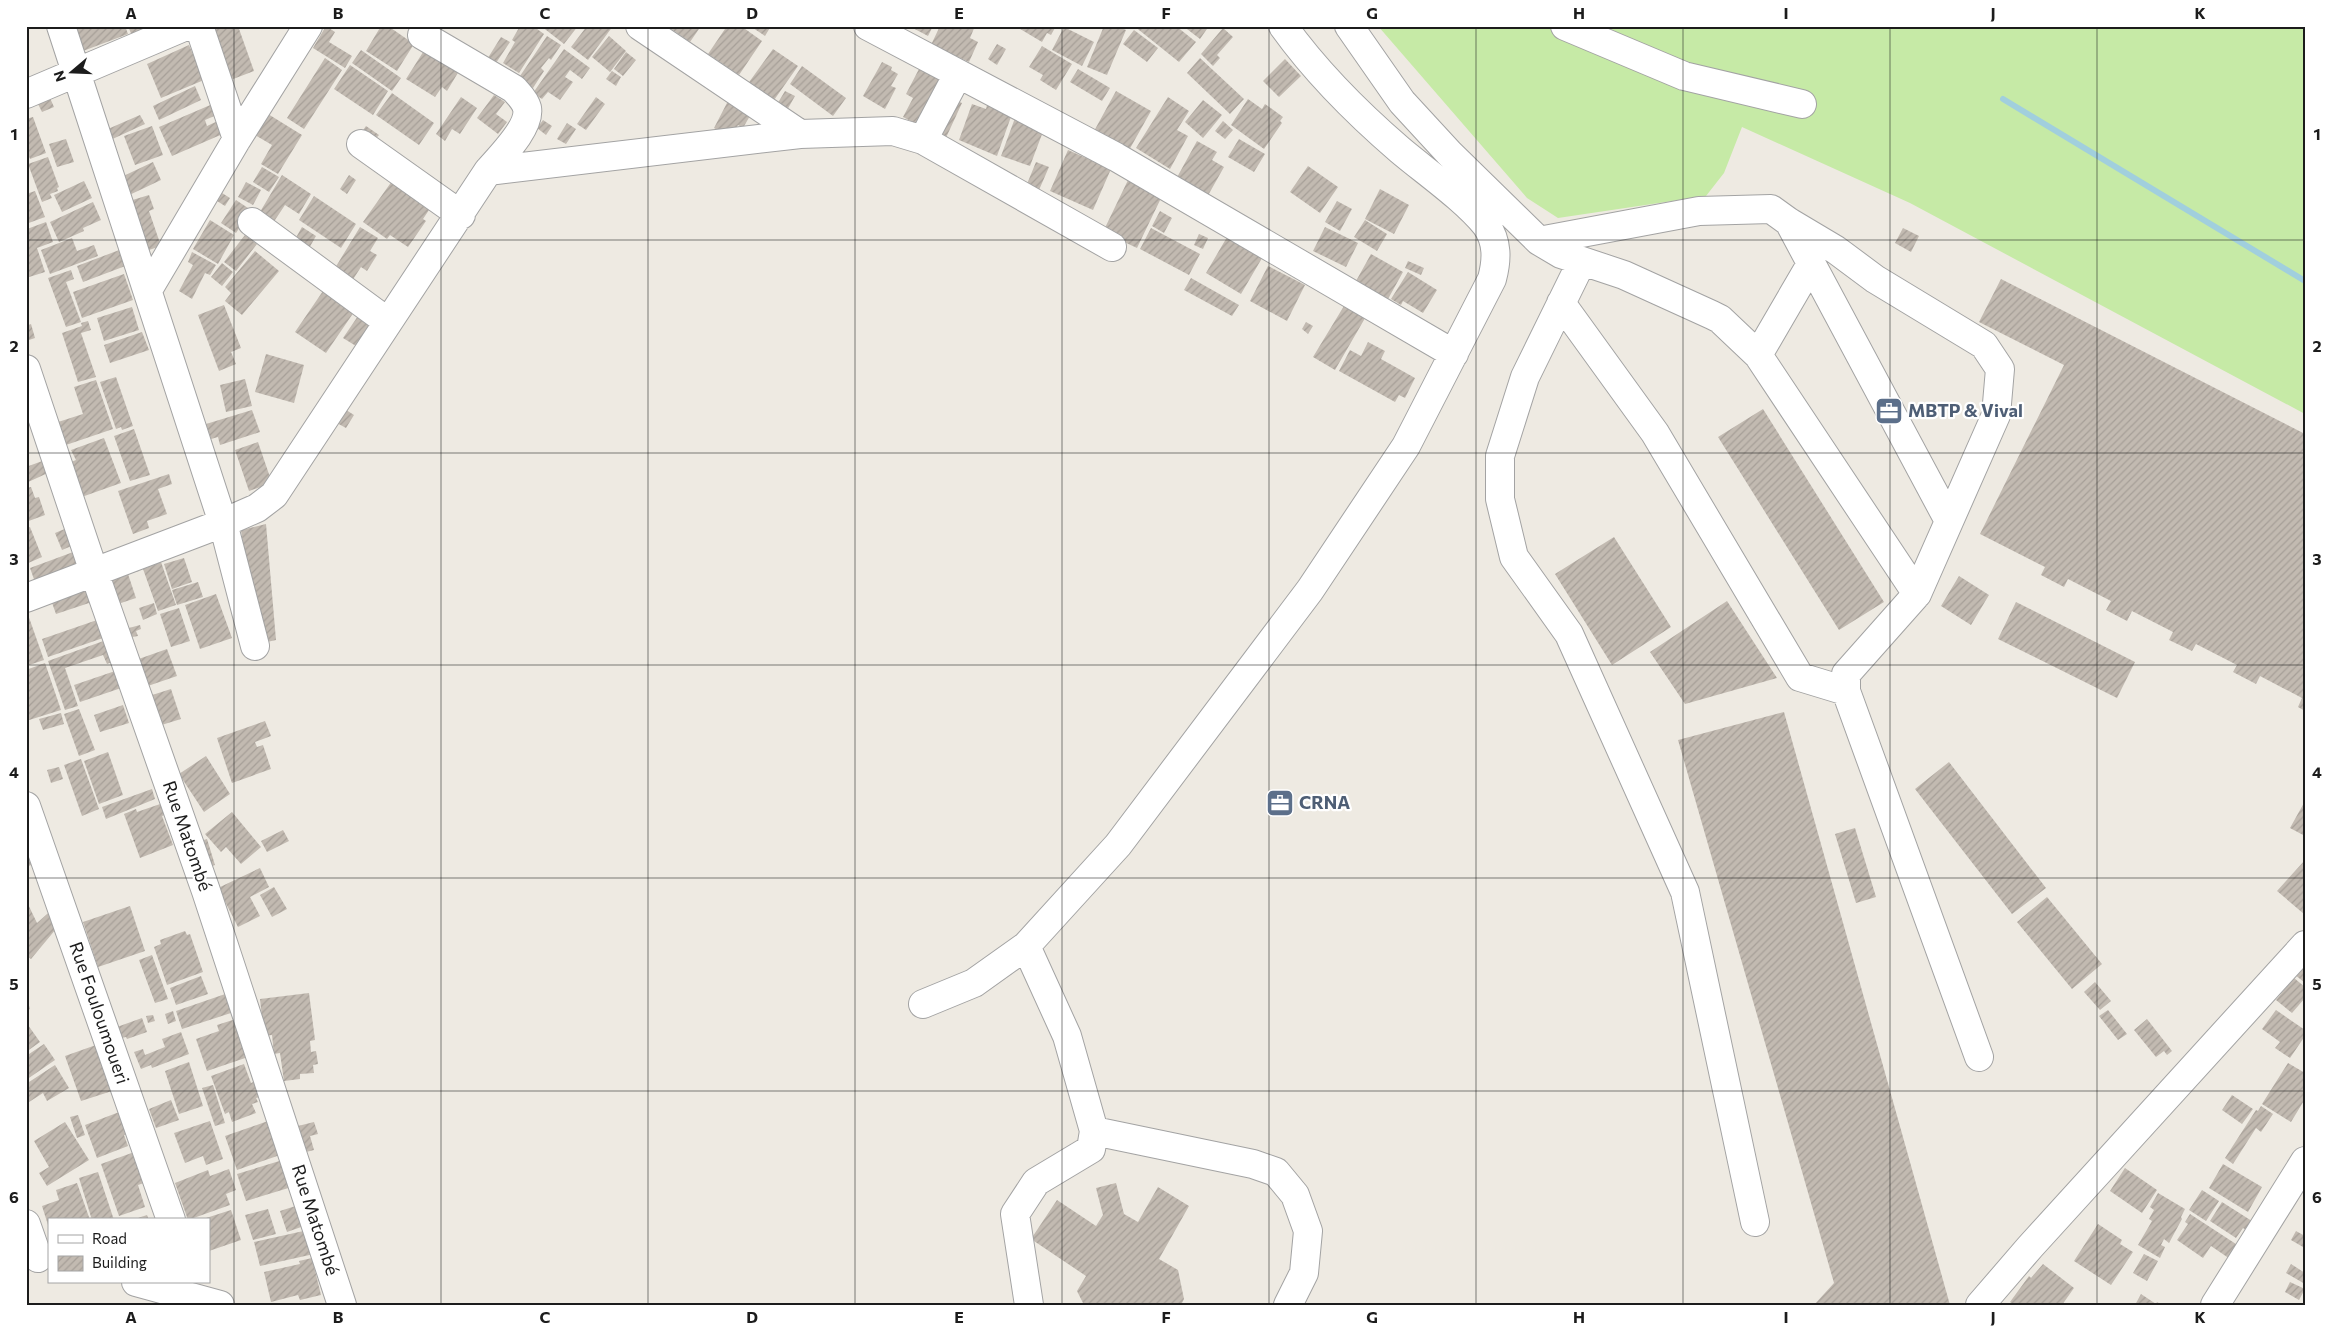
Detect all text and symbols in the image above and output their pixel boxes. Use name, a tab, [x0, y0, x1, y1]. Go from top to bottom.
text: A	[125, 3, 137, 22]
text: B	[333, 3, 344, 22]
text: C	[540, 3, 551, 22]
text: D	[746, 3, 758, 22]
text: E	[954, 3, 964, 22]
text: F	[1161, 3, 1171, 22]
text: G	[1366, 3, 1378, 22]
text: H	[1573, 3, 1585, 22]
text: I	[1783, 3, 1789, 22]
text: J	[1990, 3, 1996, 22]
text: K	[2194, 3, 2206, 22]
north arrow	[48, 48, 98, 98]
text: N	[49, 69, 69, 84]
text: 1	[10, 124, 18, 143]
text: 1	[2313, 124, 2321, 143]
text: 2	[9, 336, 19, 355]
text: 2	[2312, 336, 2322, 355]
office icon: MBTP & Vival	[1874, 396, 1904, 426]
place label: MBTP & Vival	[1908, 399, 2023, 421]
text: 3	[9, 549, 19, 568]
text: 3	[2312, 549, 2322, 568]
text: 4	[9, 762, 19, 781]
text: 4	[2312, 762, 2322, 781]
street label: Rue Matombé	[159, 778, 217, 894]
office icon: CRNA	[1265, 788, 1295, 818]
place label: CRNA	[1299, 791, 1350, 813]
street label: Rue Fouloumoueri	[65, 939, 135, 1087]
text: 5	[9, 974, 19, 993]
text: 5	[2312, 974, 2322, 993]
street label: Rue Matombé	[288, 1161, 344, 1278]
text: 6	[9, 1187, 19, 1206]
text: 6	[2312, 1187, 2322, 1206]
legend	[48, 1218, 210, 1284]
text: Road	[92, 1229, 127, 1247]
text: Building	[92, 1253, 147, 1271]
text: A	[125, 1307, 137, 1326]
text: B	[333, 1307, 344, 1326]
text: C	[540, 1307, 551, 1326]
text: D	[746, 1307, 758, 1326]
text: E	[954, 1307, 964, 1326]
text: F	[1161, 1307, 1171, 1326]
text: G	[1366, 1307, 1378, 1326]
text: H	[1573, 1307, 1585, 1326]
text: I	[1783, 1307, 1789, 1326]
text: J	[1990, 1307, 1996, 1326]
text: K	[2194, 1307, 2206, 1326]

